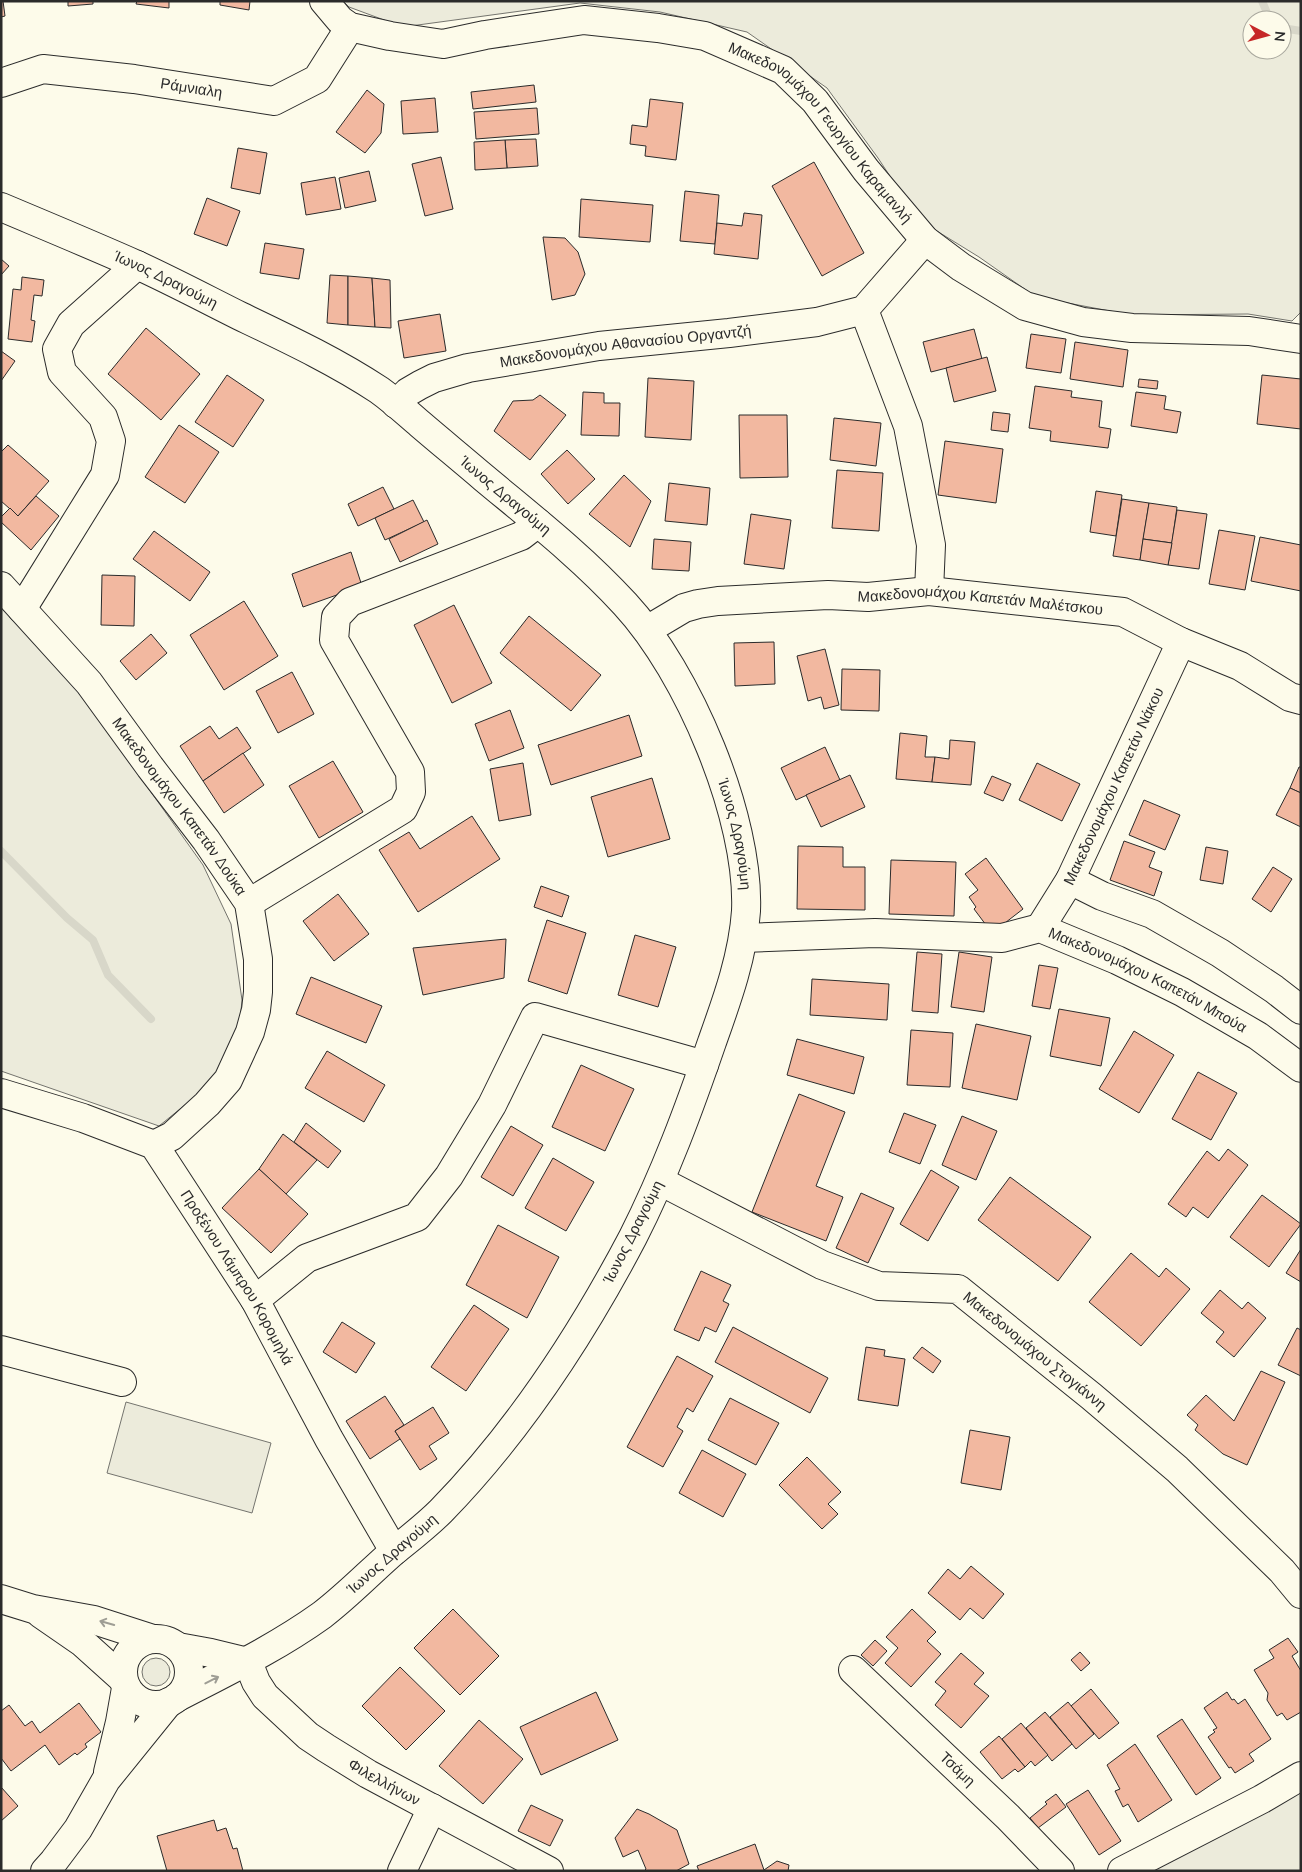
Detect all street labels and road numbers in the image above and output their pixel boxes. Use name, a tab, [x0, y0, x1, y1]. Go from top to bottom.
street label: Μακεδονομάχου Γεωργίου Καραμανλή	[725, 37, 916, 227]
street label: Ράμνιαλη	[159, 73, 224, 103]
street label: Ίωνος Δραγούμη	[110, 246, 221, 313]
street label: Μακεδονομάχου Αθανασίου Οργαντζή	[498, 320, 752, 373]
street label: Ίωνος Δραγούμη	[455, 451, 555, 539]
street label: Μακεδονομάχου Καπετάν Μαλέτσκου	[857, 581, 1104, 620]
street label: Μακεδονομάχου Καπετάν Νάκου	[1059, 684, 1168, 888]
street label: Μακεδονομάχου Καπετάν Δούκα	[107, 714, 251, 900]
street label: Ίωνος Δραγούμη	[713, 775, 756, 891]
street label: Μακεδονομάχου Καπετάν Μπούα	[1045, 923, 1251, 1038]
street label: Ίωνος Δραγούμη	[598, 1177, 668, 1288]
street label: Προξένου Λάμπρου Κορομηλά	[176, 1186, 298, 1369]
street label: Μακεδονομάχου Στογιάννη	[959, 1287, 1111, 1415]
street label: Ίωνος Δραγούμη	[342, 1509, 441, 1599]
street label: Τσάμη	[935, 1747, 980, 1791]
street label: Φιλελλήνων	[344, 1754, 424, 1810]

